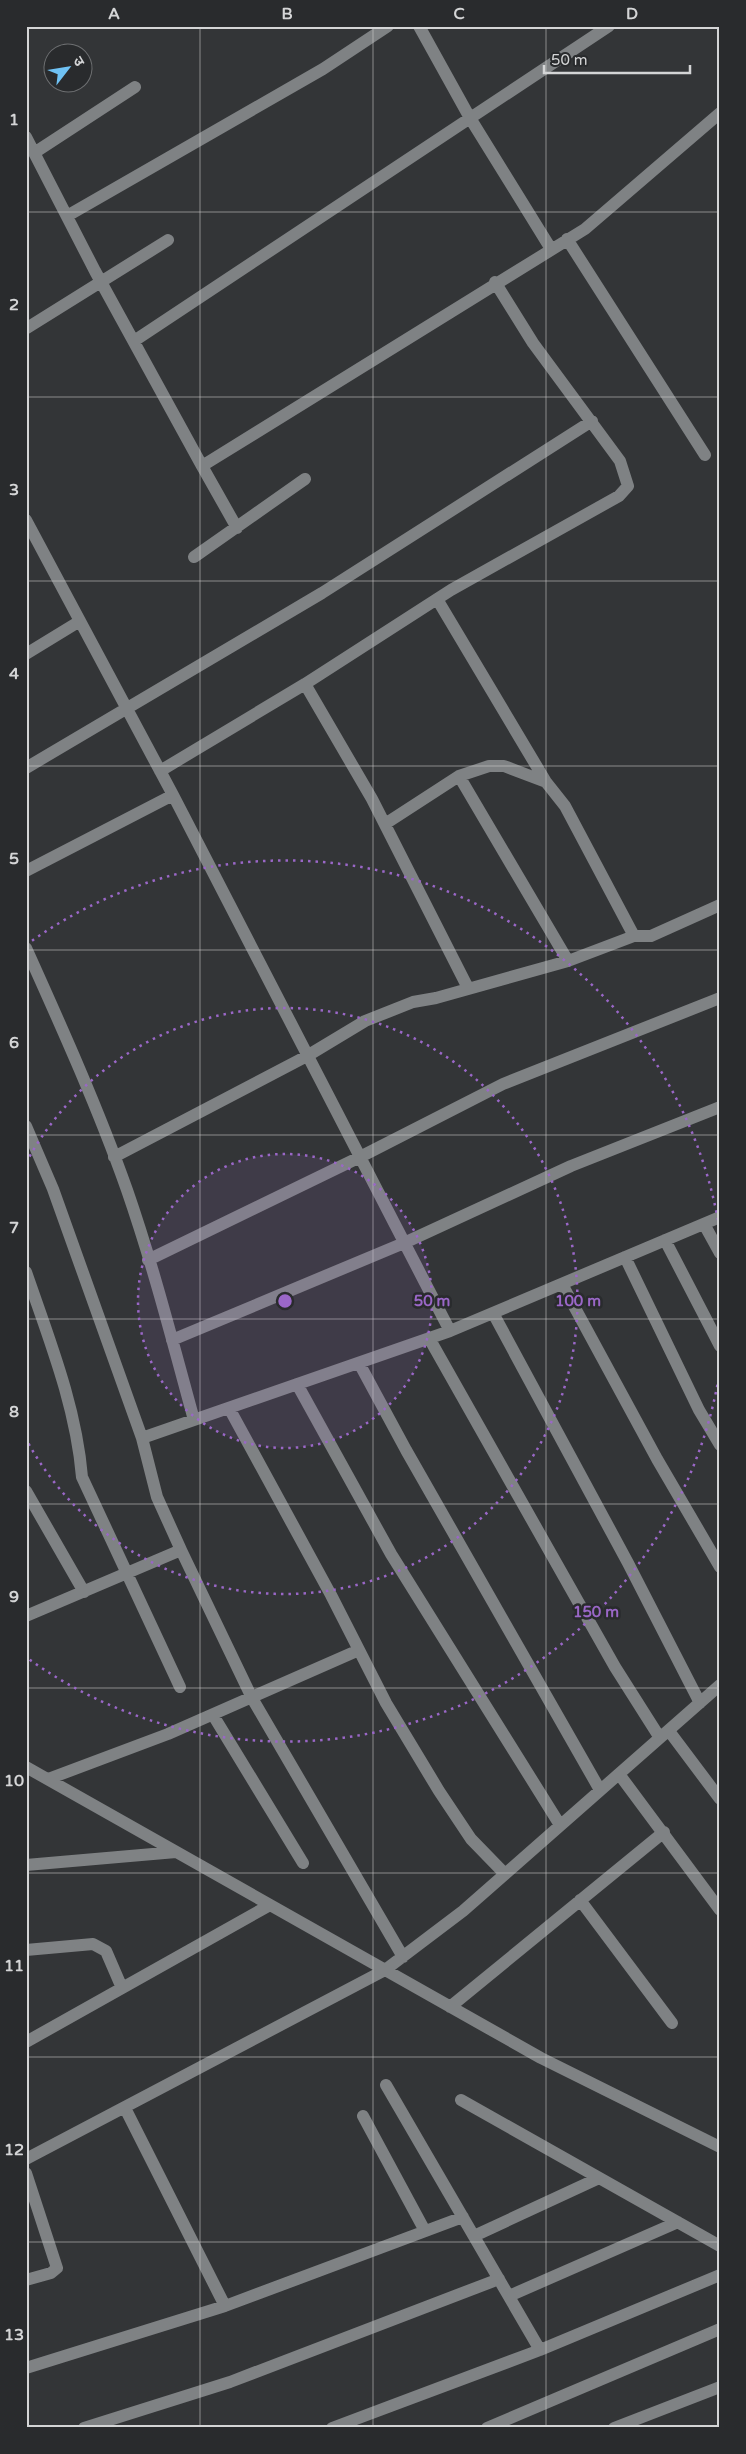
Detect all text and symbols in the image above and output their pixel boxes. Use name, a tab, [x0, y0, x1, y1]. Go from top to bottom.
text: A	[108, 4, 120, 24]
text: B	[281, 4, 293, 24]
text: C	[453, 4, 465, 24]
text: D	[626, 4, 638, 24]
north arrow	[42, 42, 92, 92]
scale bar	[544, 42, 690, 74]
text: 50 m	[551, 51, 588, 69]
text: उ	[69, 54, 89, 70]
text: 1	[9, 110, 19, 130]
text: 2	[9, 295, 19, 315]
text: 3	[9, 480, 19, 500]
text: 4	[9, 664, 19, 684]
text: 5	[9, 849, 19, 869]
text: 6	[9, 1033, 19, 1053]
text: 7	[9, 1218, 19, 1238]
centre of rings	[276, 1292, 294, 1310]
text: 50 m	[414, 1292, 450, 1310]
text: 100 m	[555, 1292, 601, 1310]
text: 8	[9, 1402, 19, 1422]
text: 9	[9, 1587, 19, 1607]
text: 150 m	[573, 1603, 619, 1621]
text: 10	[4, 1771, 24, 1791]
text: 11	[4, 1956, 24, 1976]
text: 12	[4, 2140, 24, 2160]
text: 13	[4, 2325, 24, 2345]

